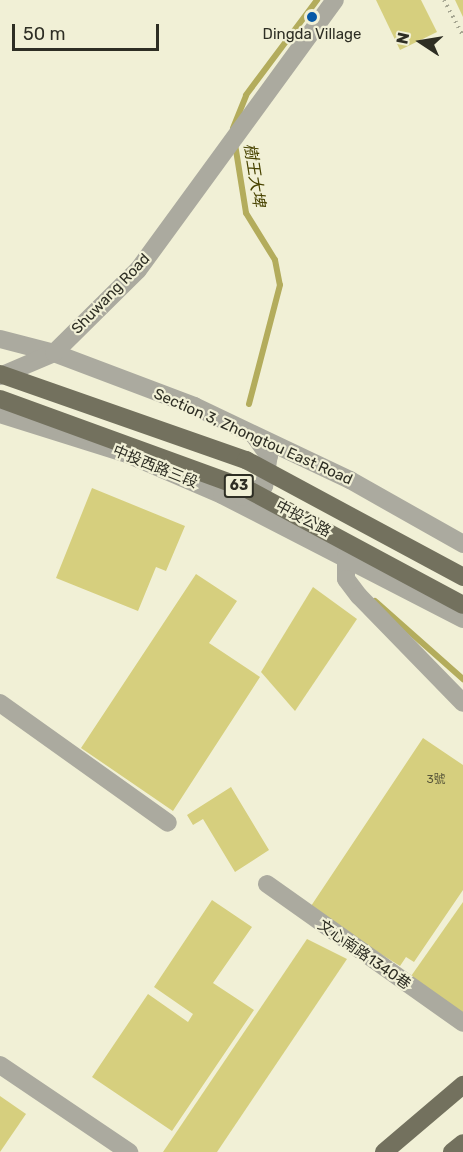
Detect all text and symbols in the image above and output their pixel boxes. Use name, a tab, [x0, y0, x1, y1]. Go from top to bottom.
marker: Dingda Village	[305, 10, 319, 24]
scale bar	[15, 12, 162, 50]
north arrow	[391, 12, 451, 72]
text: 50 m	[23, 23, 66, 45]
place label: Dingda Village	[262, 26, 362, 44]
text: N	[392, 31, 413, 46]
water label: 樹王大埤	[240, 142, 268, 208]
street label: Shuwang Road	[68, 250, 154, 338]
street label: Section 3, Zhongtou East Road	[151, 385, 355, 489]
street label: 中投西路三段	[110, 442, 200, 492]
road number: 63	[222, 475, 256, 497]
street label: 中投公路	[272, 497, 334, 541]
house number: 3號	[426, 773, 446, 787]
street label: 文心南路1340巷	[314, 916, 414, 994]

